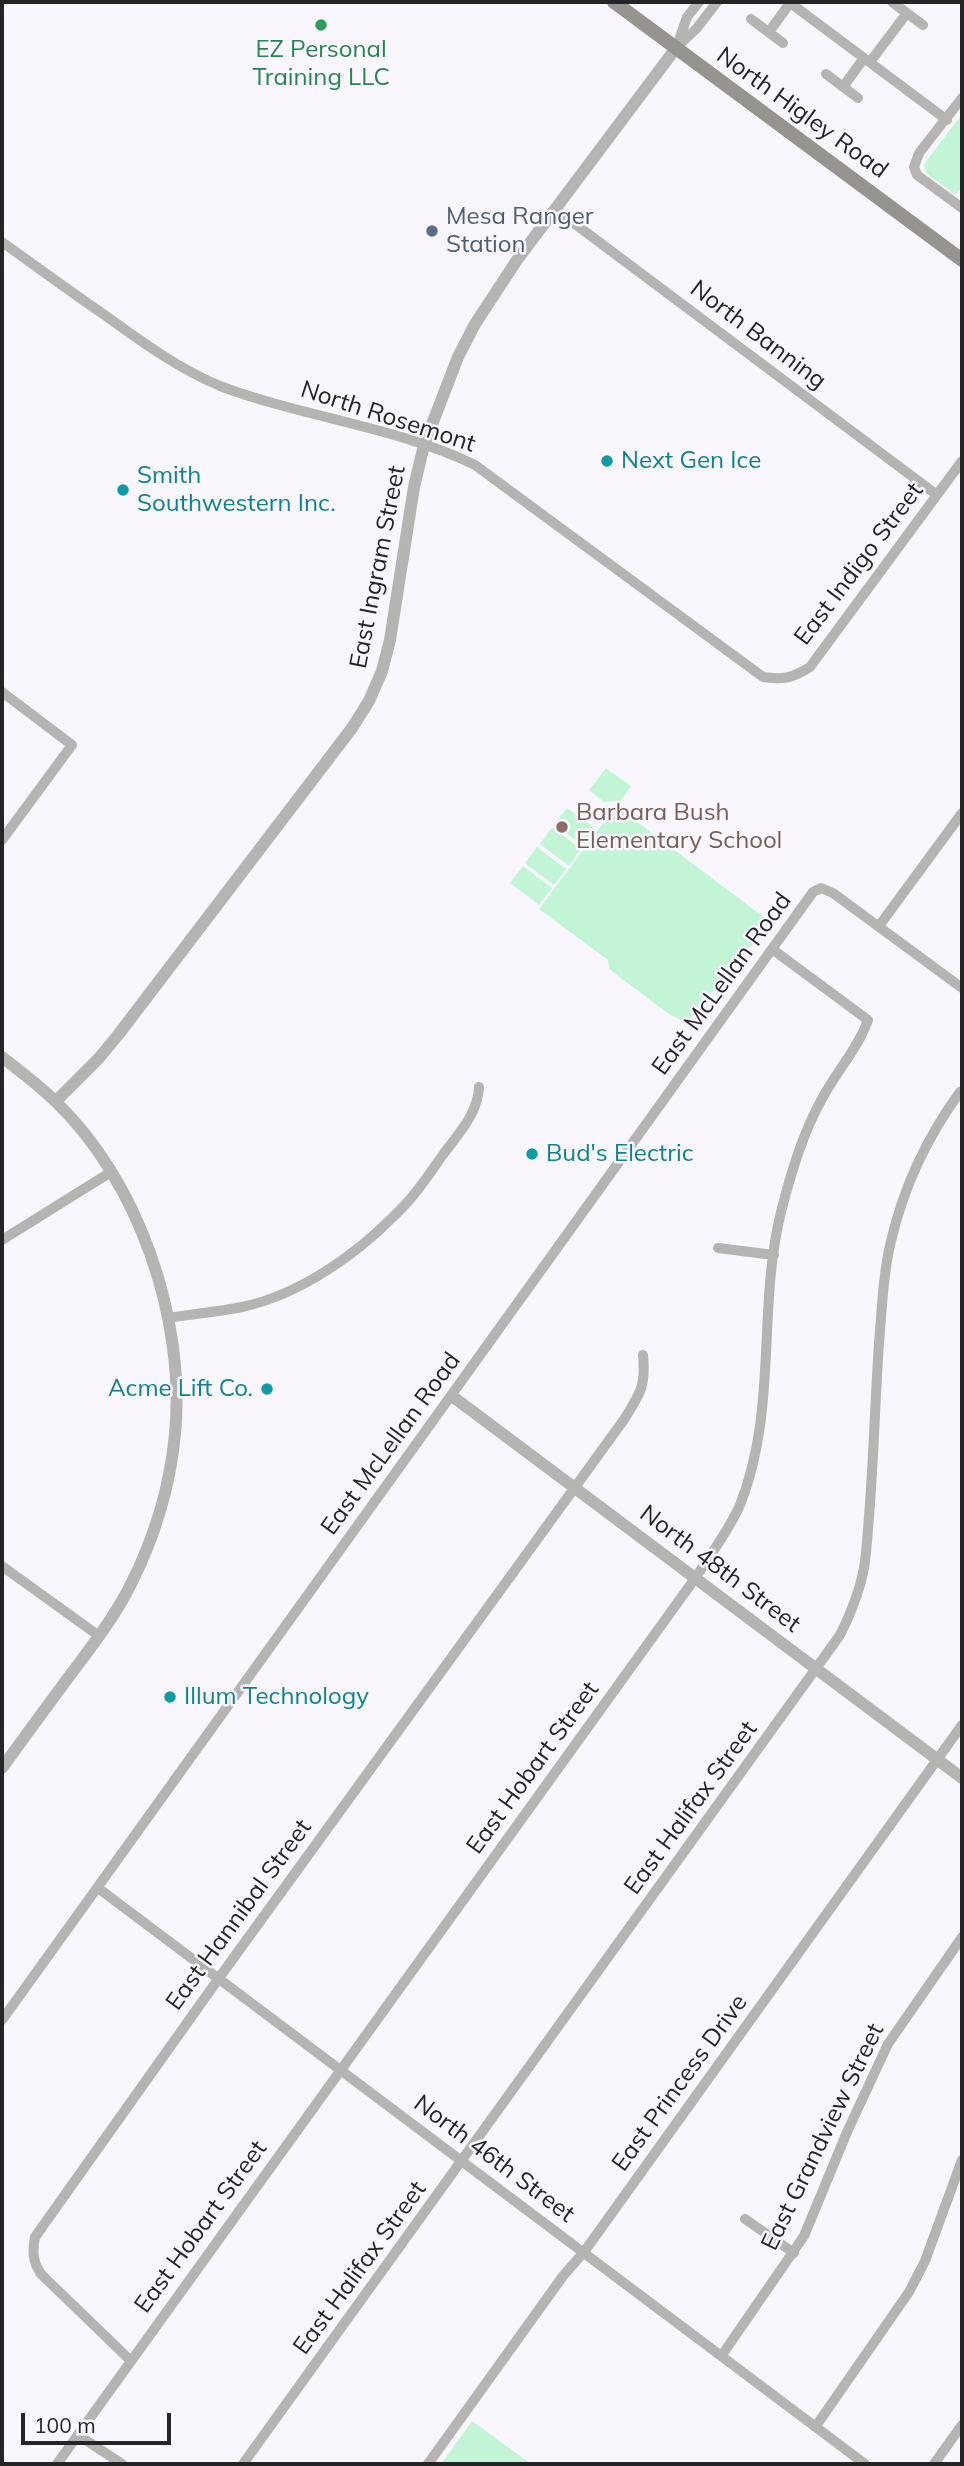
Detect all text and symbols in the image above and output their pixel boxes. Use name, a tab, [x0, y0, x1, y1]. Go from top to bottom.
marker: EZ Personal Training LLC	[313, 17, 329, 33]
place label: EZ Personal Training LLC	[252, 36, 390, 92]
street label: North Higley Road	[711, 41, 893, 185]
place label: Mesa Ranger Station	[446, 203, 593, 259]
marker: Mesa Ranger Station	[424, 223, 440, 239]
street label: North Banning	[684, 275, 832, 395]
street label: North Rosemont	[297, 375, 479, 459]
place label: Next Gen Ice	[621, 447, 761, 475]
marker: Next Gen Ice	[599, 453, 615, 469]
place label: Smith Southwestern Inc.	[137, 462, 336, 518]
street label: East Ingram Street	[344, 463, 412, 671]
street label: East Indigo Street	[789, 477, 929, 651]
marker: Smith Southwestern Inc.	[115, 482, 131, 498]
place label: Barbara Bush Elementary School	[576, 799, 782, 855]
marker: Barbara Bush Elementary School	[554, 819, 570, 835]
street label: East McLellan Road	[646, 887, 798, 1081]
place label: Bud's Electric	[546, 1140, 694, 1168]
marker: Bud's Electric	[524, 1146, 540, 1162]
street label: East McLellan Road	[315, 1347, 467, 1541]
place label: Acme Lift Co.	[108, 1375, 253, 1403]
marker: Acme Lift Co.	[259, 1381, 275, 1397]
street label: North 48th Street	[634, 1499, 806, 1639]
street label: East Hobart Street	[461, 1676, 605, 1860]
place label: Illum Technology	[184, 1683, 369, 1711]
marker: Illum Technology	[162, 1689, 178, 1705]
street label: East Halifax Street	[619, 1716, 763, 1900]
street label: East Hannibal Street	[160, 1814, 318, 2016]
street label: East Princess Drive	[606, 1989, 754, 2177]
street label: East Grandview Street	[756, 2019, 890, 2255]
street label: North 46th Street	[408, 2089, 580, 2229]
street label: East Hobart Street	[129, 2135, 273, 2319]
street label: East Halifax Street	[288, 2176, 432, 2360]
scale bar	[24, 2400, 175, 2444]
text: 100 m	[34, 2412, 96, 2438]

